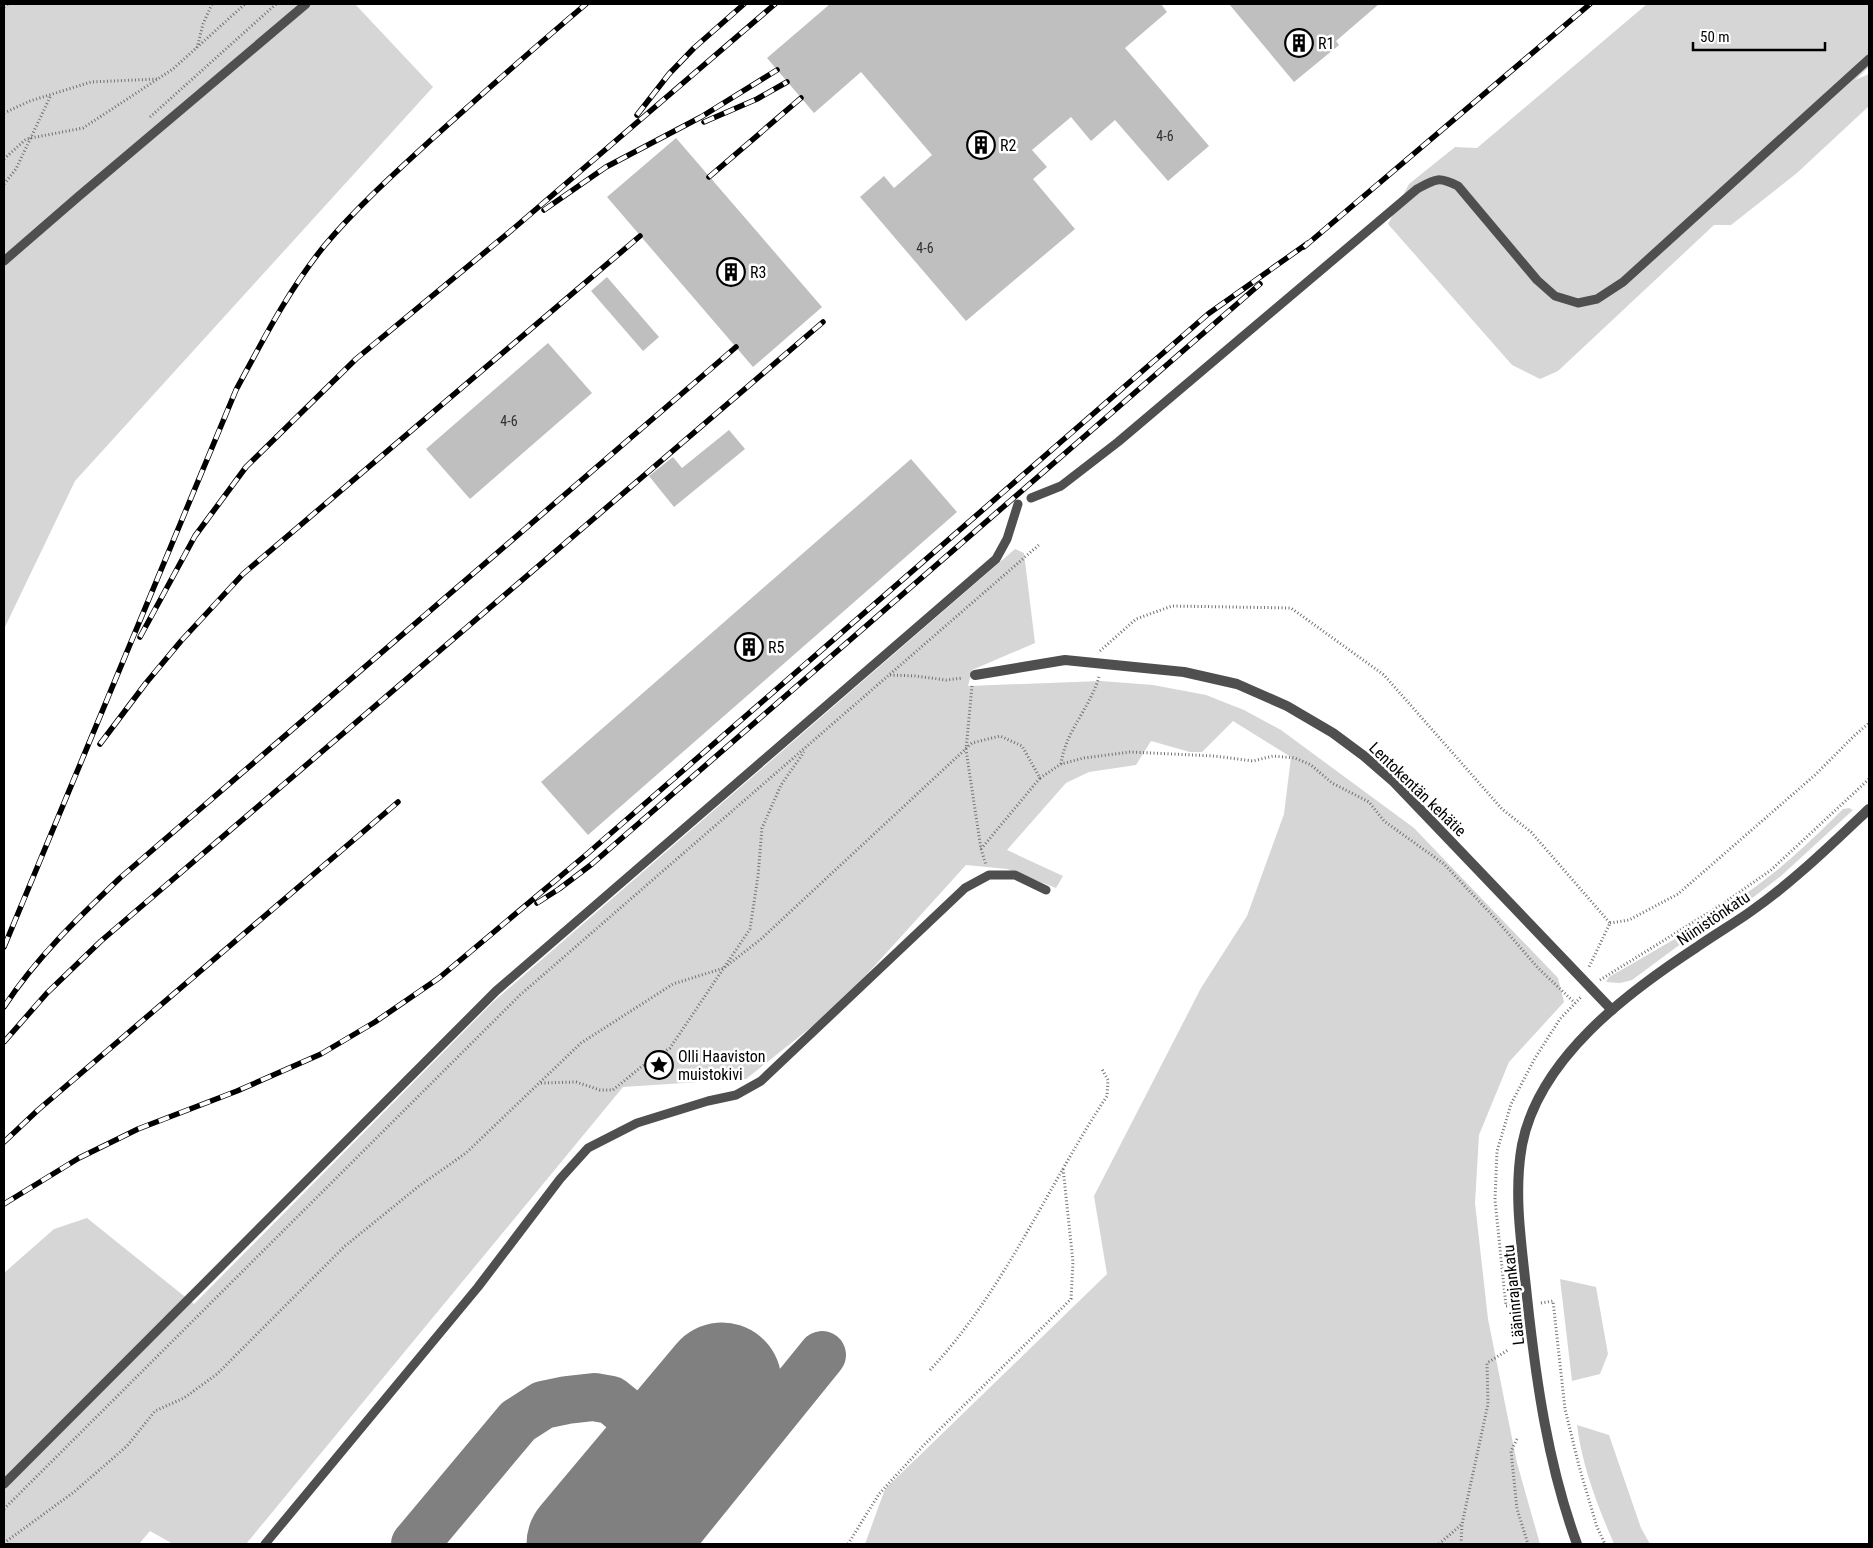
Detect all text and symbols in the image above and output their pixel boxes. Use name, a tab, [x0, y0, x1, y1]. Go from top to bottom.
scale bar	[1693, 20, 1826, 52]
building icon: R1	[1284, 28, 1314, 58]
text: 50 m	[1700, 28, 1730, 46]
place label: R1	[1318, 34, 1334, 53]
house number: 4-6	[1156, 128, 1174, 144]
building icon: R2	[966, 130, 996, 160]
place label: R2	[1000, 136, 1016, 155]
house number: 4-6	[916, 240, 934, 256]
building icon: R3	[716, 257, 746, 287]
place label: R3	[750, 263, 766, 282]
house number: 4-6	[500, 413, 518, 429]
building icon: R5	[734, 632, 764, 662]
place label: R5	[768, 638, 784, 657]
street label: Lentokentän kehätie	[1365, 738, 1470, 840]
street label: Niinistönkatu	[1673, 887, 1753, 950]
place label: Olli Haaviston muistokivi	[678, 1047, 766, 1084]
place icon: Olli Haaviston muistokivi	[644, 1050, 674, 1080]
street label: Lääninrajankatu	[1499, 1244, 1528, 1346]

